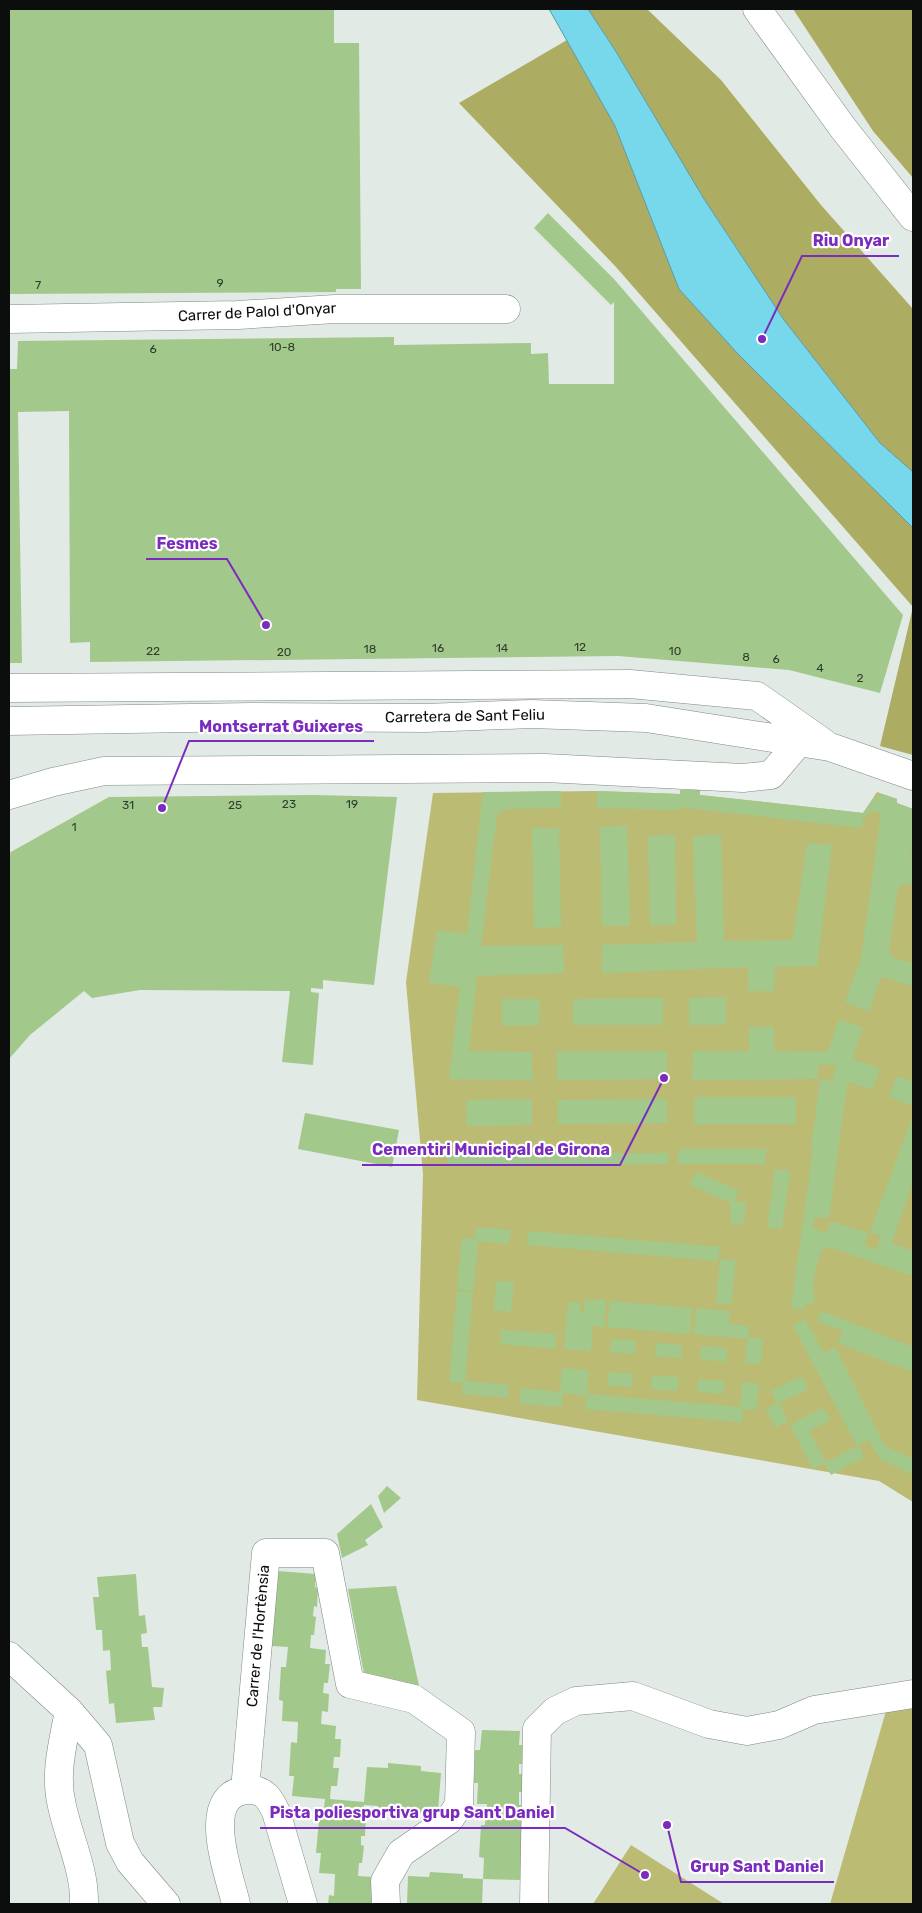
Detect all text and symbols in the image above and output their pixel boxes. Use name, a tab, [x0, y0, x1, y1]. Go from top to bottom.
callout: Riu Onyar	[802, 225, 899, 256]
text: Riu Onyar	[813, 231, 890, 250]
house number: 9	[216, 276, 224, 290]
house number: 7	[35, 278, 41, 292]
street label: Carrer de Palol d'Onyar	[177, 299, 337, 325]
house number: 10-8	[269, 340, 295, 354]
house number: 6	[149, 342, 157, 356]
callout: Fesmes	[146, 528, 227, 559]
text: Fesmes	[156, 534, 218, 553]
house number: 12	[574, 640, 586, 654]
house number: 16	[432, 641, 444, 655]
house number: 14	[496, 641, 509, 655]
house number: 18	[364, 642, 376, 656]
house number: 22	[146, 644, 160, 658]
house number: 10	[669, 644, 681, 658]
house number: 20	[277, 645, 291, 659]
house number: 8	[742, 650, 750, 664]
house number: 6	[772, 652, 780, 666]
house number: 4	[816, 661, 824, 675]
house number: 2	[856, 671, 864, 685]
street label: Carretera de Sant Feliu	[385, 706, 545, 726]
callout: Montserrat Guixeres	[189, 710, 374, 741]
text: Montserrat Guixeres	[199, 717, 363, 736]
house number: 23	[282, 797, 296, 811]
house number: 19	[346, 797, 358, 811]
house number: 31	[122, 798, 134, 812]
house number: 25	[228, 798, 242, 812]
house number: 1	[71, 820, 77, 834]
callout: Cementiri Municipal de Girona	[362, 1134, 620, 1165]
text: Cementiri Municipal de Girona	[372, 1140, 610, 1159]
street label: Carrer de l'Hortènsia	[243, 1564, 273, 1708]
callout: Pista poliesportiva grup Sant Daniel	[260, 1797, 565, 1828]
text: Pista poliesportiva grup Sant Daniel	[269, 1803, 555, 1822]
callout: Grup Sant Daniel	[681, 1851, 834, 1882]
text: Grup Sant Daniel	[690, 1857, 824, 1876]

